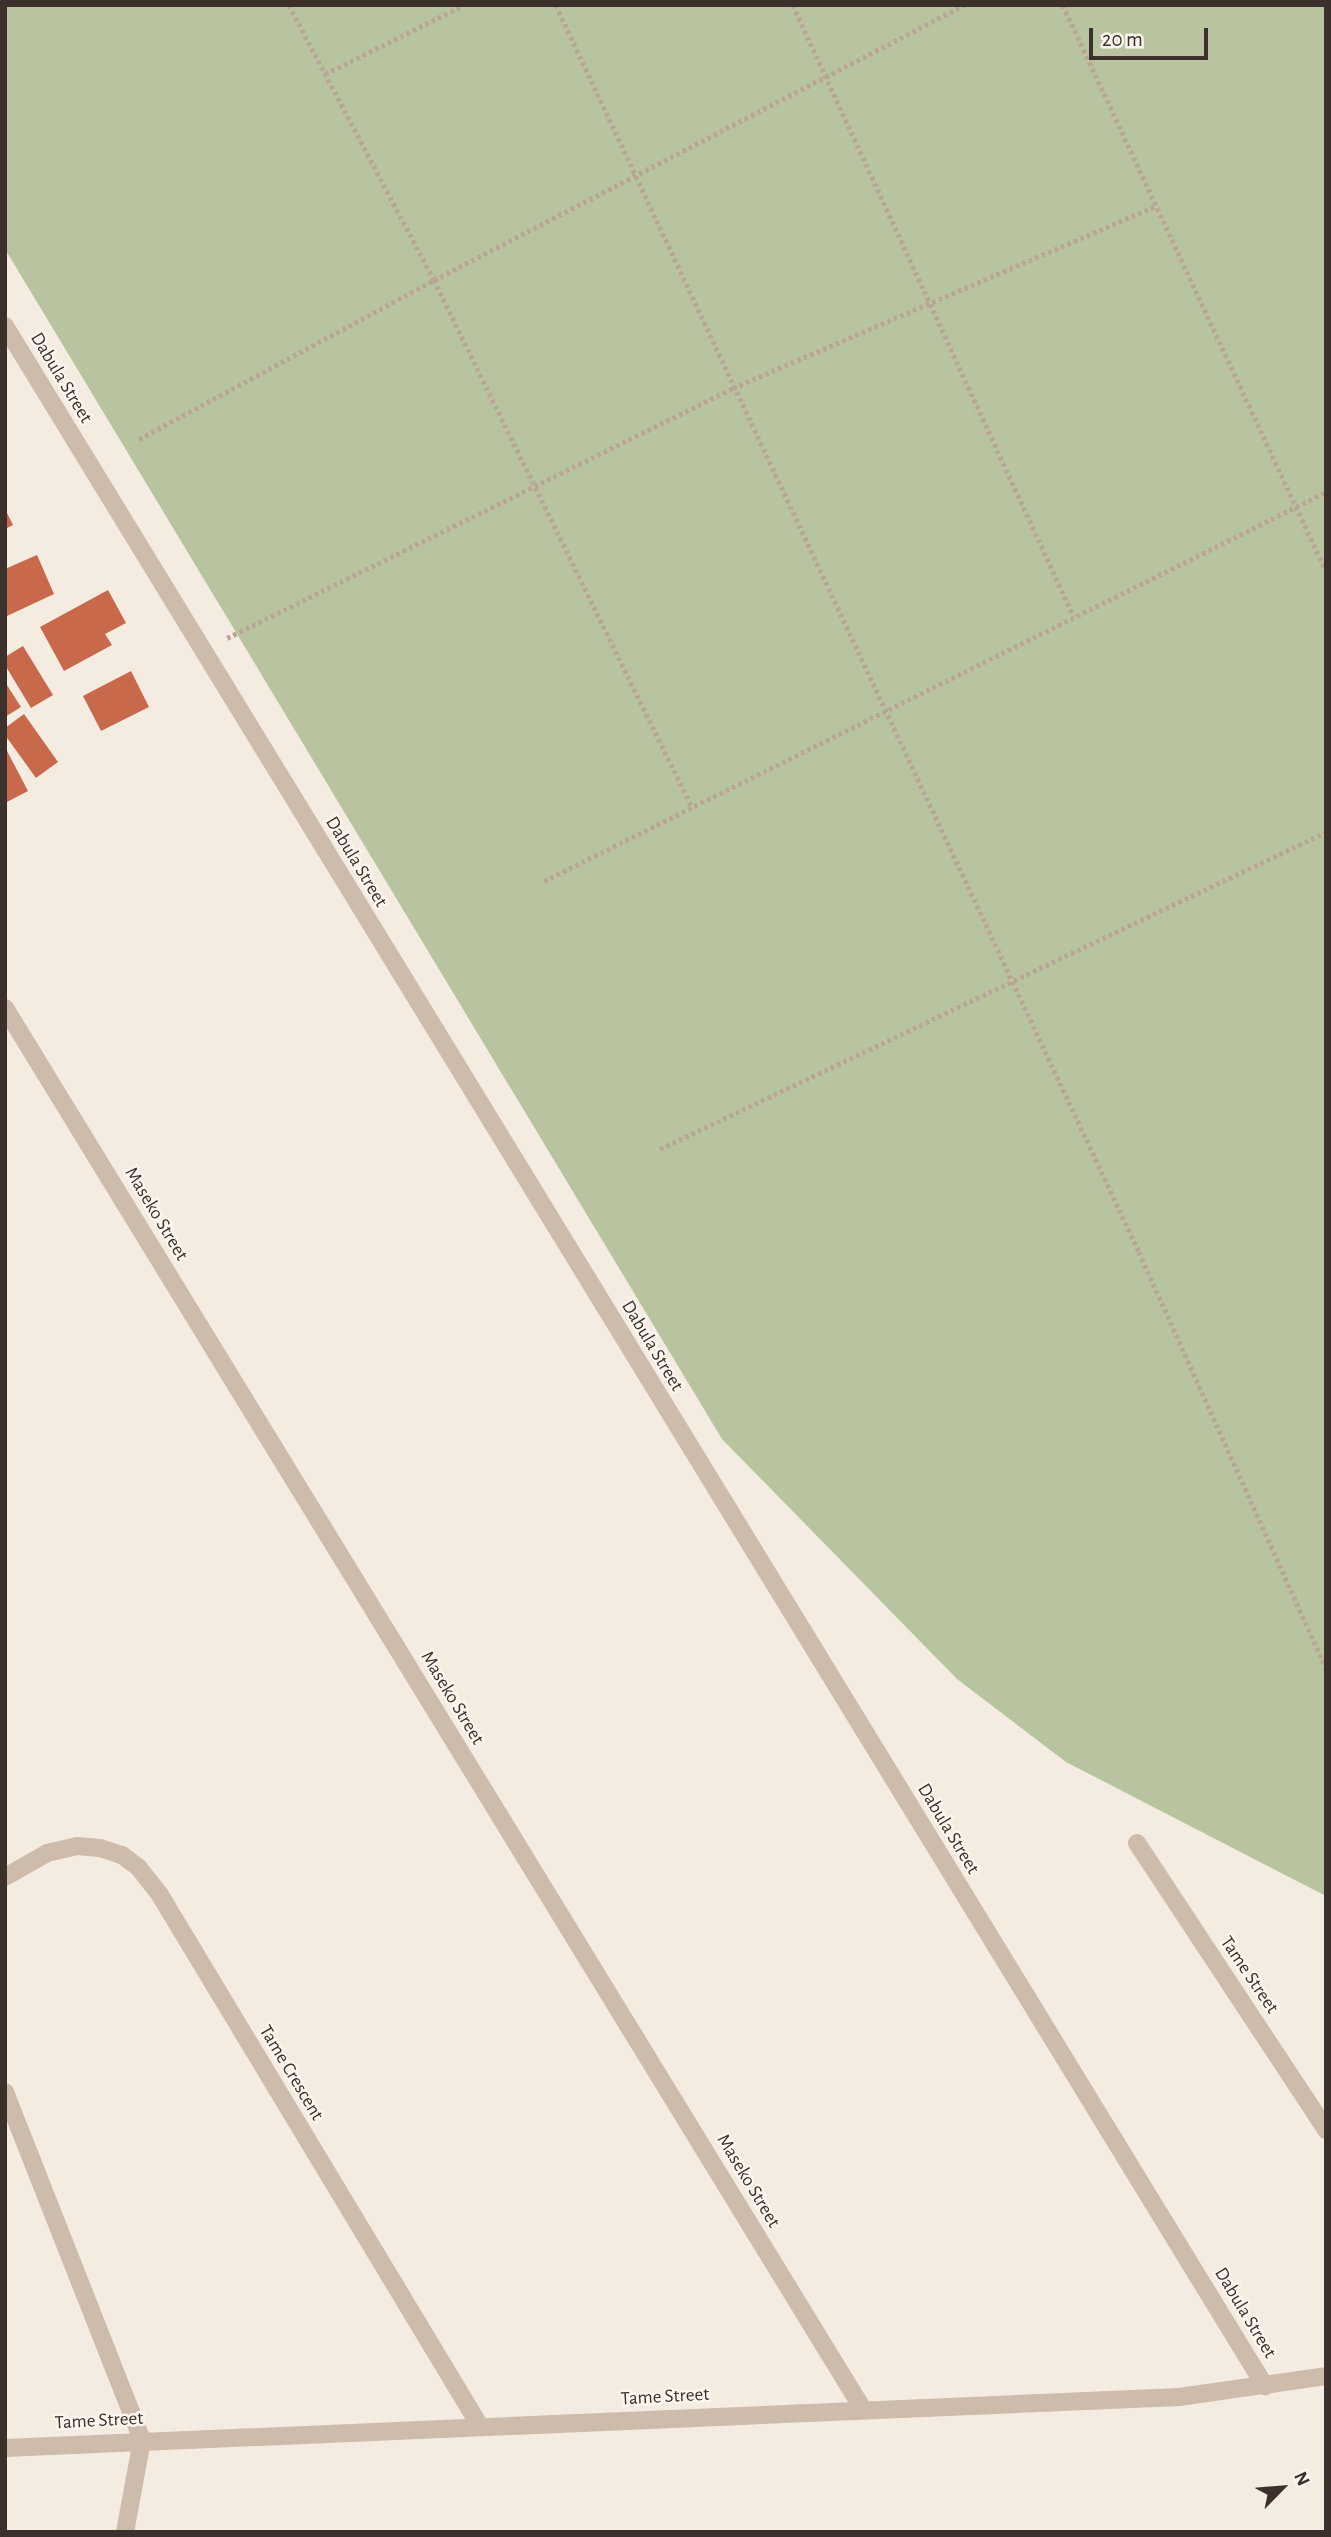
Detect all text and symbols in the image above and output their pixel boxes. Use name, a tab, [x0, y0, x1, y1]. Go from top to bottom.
scale bar	[1093, 14, 1212, 58]
text: 20 m	[1102, 29, 1143, 50]
street label: Dabula Street	[25, 328, 97, 428]
street label: Dabula Street	[320, 812, 392, 912]
street label: Maseko Street	[119, 1163, 193, 1265]
street label: Dabula Street	[616, 1296, 688, 1396]
street label: Maseko Street	[415, 1647, 489, 1749]
street label: Dabula Street	[912, 1779, 984, 1879]
street label: Tame Street	[1215, 1932, 1283, 2018]
street label: Tame Crescent	[254, 2021, 328, 2125]
street label: Maseko Street	[711, 2130, 785, 2232]
street label: Dabula Street	[1209, 2263, 1281, 2363]
street label: Tame Street	[620, 2383, 710, 2411]
street label: Tame Street	[54, 2407, 144, 2435]
north arrow	[1247, 2453, 1317, 2523]
text: N	[1290, 2469, 1313, 2489]

